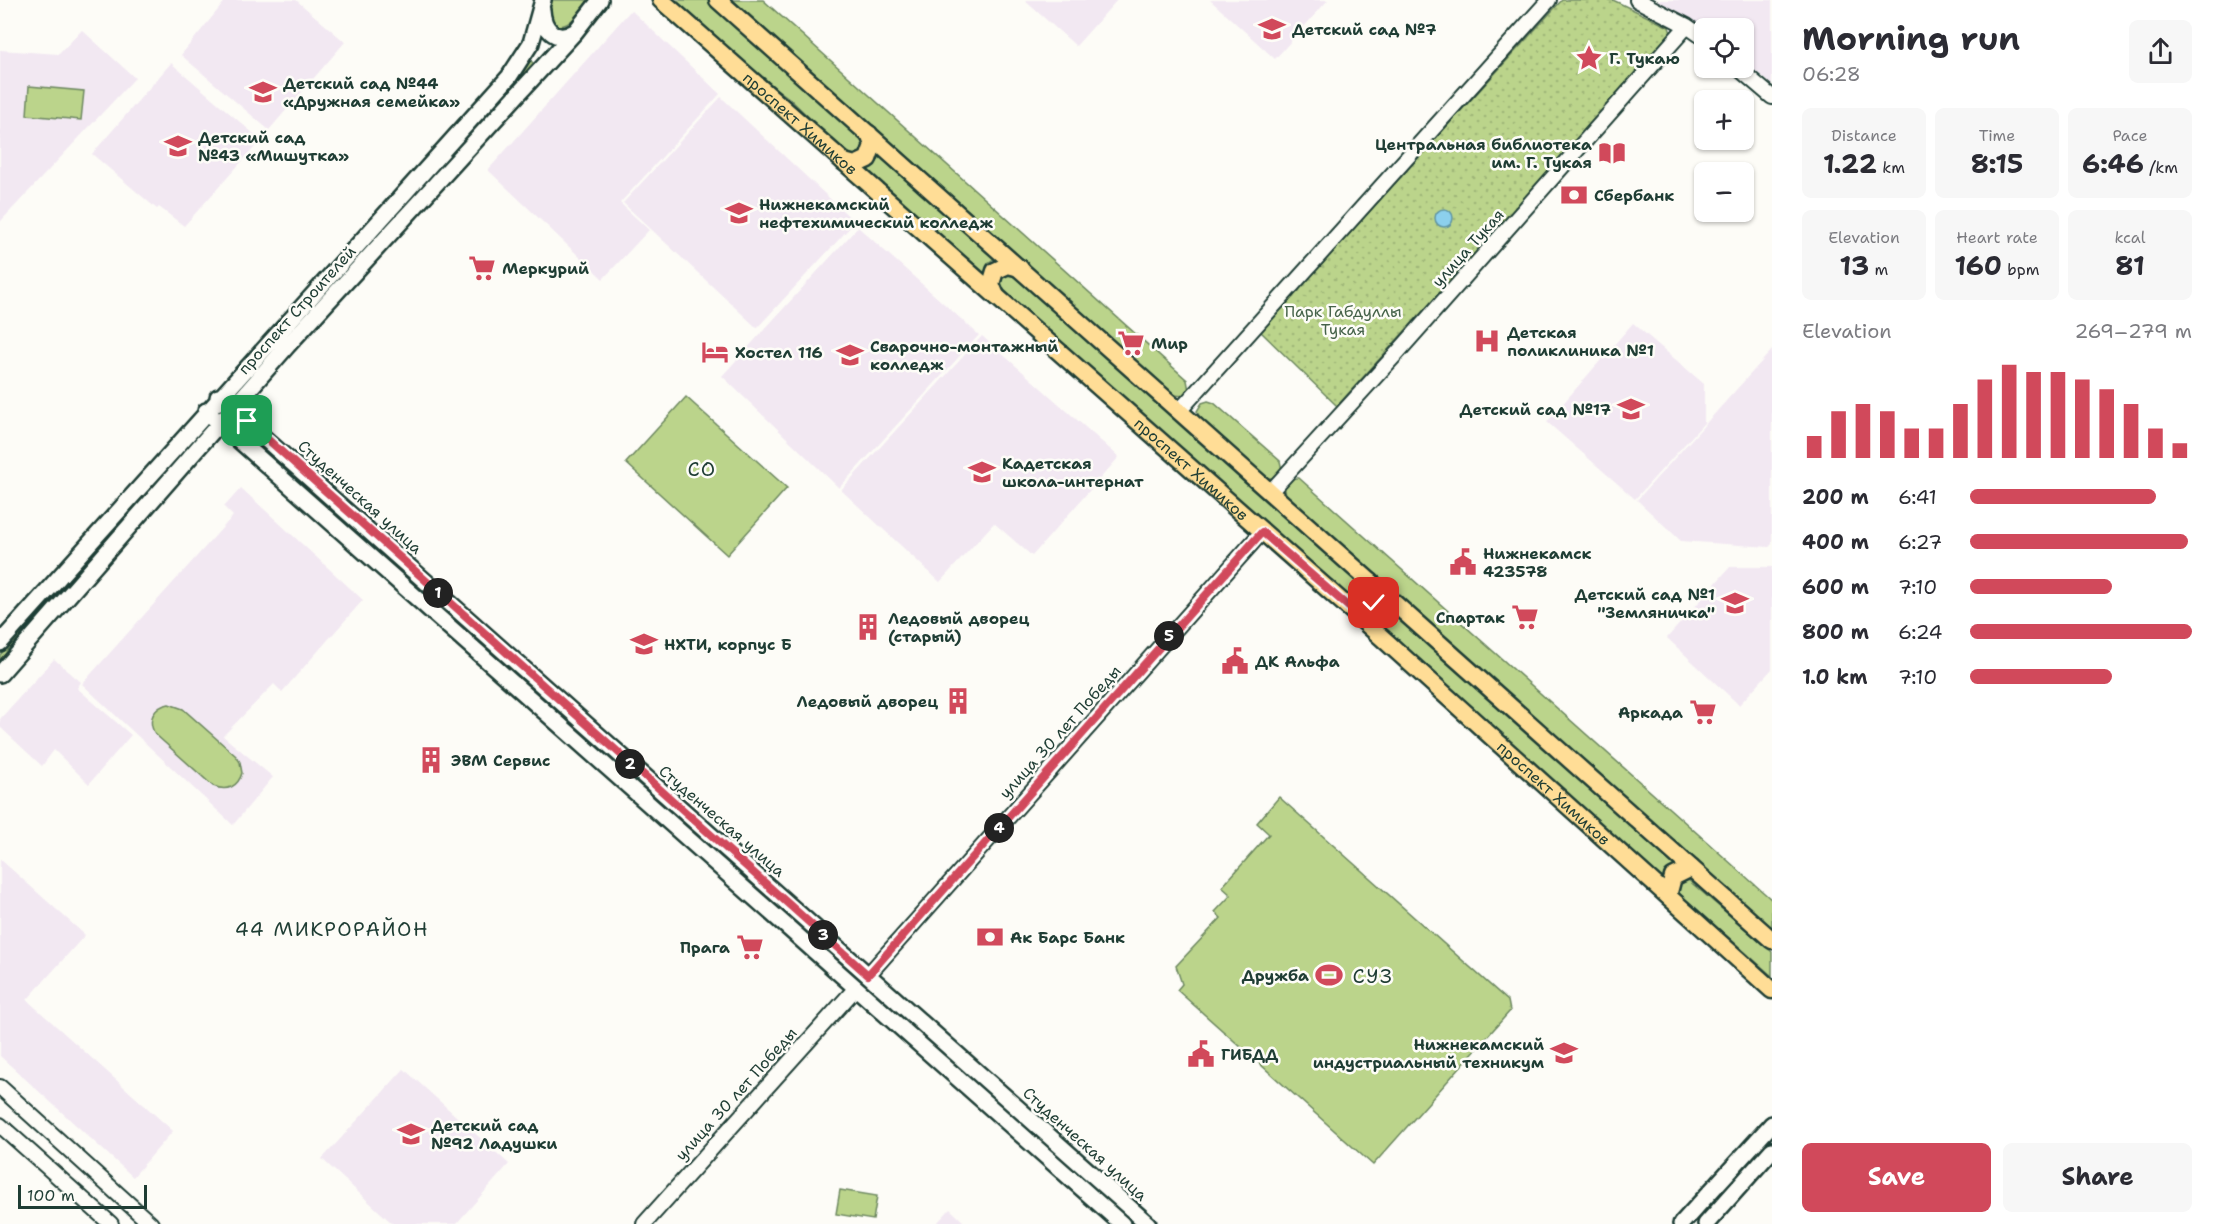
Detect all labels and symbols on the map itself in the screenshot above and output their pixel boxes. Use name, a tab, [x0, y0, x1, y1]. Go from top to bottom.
school or university icon: Детский сад №7	[1257, 14, 1287, 44]
place label: Детский сад №7	[1292, 19, 1436, 40]
place icon: Г. Тукаю	[1574, 43, 1604, 73]
place label: Г. Тукаю	[1609, 48, 1680, 69]
street label: проспект Химиков	[739, 67, 862, 179]
place label: Детский сад №44 «Дружная семейка»	[283, 73, 460, 112]
school or university icon: Детский сад №44 «Дружная семейка»	[248, 77, 278, 107]
place label: Детский сад №43 «Мишутка»	[198, 127, 349, 166]
school or university icon: Детский сад №43 «Мишутка»	[163, 131, 193, 161]
place label: Центральная библиотека им. Г. Тукая	[1375, 134, 1592, 173]
library icon: Центральная библиотека им. Г. Тукая	[1597, 138, 1627, 168]
bank icon: Сбербанк	[1559, 180, 1589, 210]
place label: Сбербанк	[1594, 185, 1674, 206]
place label: Нижнекамский нефтехимический колледж	[759, 194, 994, 233]
school or university icon: Нижнекамский нефтехимический колледж	[724, 198, 754, 228]
street label: улица Тукая	[1427, 204, 1509, 292]
street label: проспект Строителей	[234, 241, 360, 379]
supermarket icon: Меркурий	[467, 253, 497, 283]
place label: Меркурий	[502, 258, 589, 279]
park label: Парк Габдуллы Тукая	[1284, 301, 1402, 340]
place label: Детская поликлиника №1	[1507, 322, 1654, 361]
hospital icon: Детская поликлиника №1	[1472, 326, 1502, 356]
supermarket icon: Мир	[1116, 328, 1146, 358]
place label: Мир	[1151, 333, 1188, 354]
place label: Сварочно-монтажный колледж	[870, 336, 1058, 375]
hotel icon: Хостел 116	[700, 337, 730, 367]
school or university icon: Сварочно-монтажный колледж	[835, 340, 865, 370]
place label: Хостел 116	[735, 342, 823, 363]
school or university icon: Детский сад №17	[1616, 394, 1646, 424]
pin	[221, 395, 272, 446]
place label: Детский сад №17	[1460, 399, 1611, 420]
street label: проспект Химиков	[1130, 413, 1253, 525]
street label: Студенческая улица	[293, 435, 427, 559]
place label: Кадетская школа-интернат	[1002, 453, 1144, 492]
district label: СО	[687, 456, 717, 482]
school or university icon: Кадетская школа-интернат	[967, 457, 997, 487]
place label: Нижнекамск 423578	[1483, 543, 1592, 582]
public building icon: Нижнекамск 423578	[1448, 547, 1478, 577]
pin	[1348, 577, 1399, 628]
pin: 1	[423, 578, 453, 608]
place label: Детский сад №1 "Земляничка"	[1575, 584, 1715, 623]
school or university icon: Детский сад №1 "Земляничка"	[1720, 588, 1750, 618]
supermarket icon: Спартак	[1510, 602, 1540, 632]
place label: Спартак	[1436, 607, 1505, 628]
place label: Ледовый дворец (старый)	[888, 608, 1030, 647]
building icon: Ледовый дворец (старый)	[853, 612, 883, 642]
pin: 5	[1154, 621, 1184, 651]
school or university icon: НХТИ, корпус Б	[629, 629, 659, 659]
place label: НХТИ, корпус Б	[664, 634, 792, 655]
public building icon: ДК Альфа	[1220, 646, 1250, 676]
place label: ДК Альфа	[1255, 651, 1340, 672]
street label: улица 30 лет Победы	[995, 661, 1125, 803]
building icon: Ледовый дворец	[943, 686, 973, 716]
place label: Ледовый дворец	[797, 691, 938, 712]
supermarket icon: Аркада	[1688, 697, 1718, 727]
place label: Аркада	[1618, 702, 1683, 723]
street label: проспект Химиков	[1493, 736, 1615, 849]
building icon: ЭВМ Сервис	[416, 745, 446, 775]
pin: 2	[615, 749, 645, 779]
place label: ЭВМ Сервис	[451, 750, 551, 771]
street label: Студенческая улица	[655, 760, 790, 882]
pin: 4	[984, 813, 1014, 843]
district label: 44 МИКРОРАЙОН	[235, 916, 429, 942]
pin: 3	[808, 920, 838, 950]
bank icon: Ак Барс Банк	[975, 922, 1005, 952]
place label: Ак Барс Банк	[1010, 927, 1125, 948]
supermarket icon: Прага	[735, 932, 765, 962]
place label: Прага	[680, 937, 730, 958]
sports icon: Дружба	[1314, 960, 1344, 990]
district label: СУЗ	[1353, 963, 1393, 989]
place label: Дружба	[1242, 965, 1309, 986]
street label: улица 30 лет Победы	[671, 1023, 801, 1165]
place label: Нижнекамский индустриальный техникум	[1313, 1034, 1545, 1073]
school or university icon: Нижнекамский индустриальный техникум	[1549, 1038, 1579, 1068]
public building icon: ГИБДД	[1186, 1039, 1216, 1069]
place label: ГИБДД	[1221, 1044, 1278, 1065]
street label: Студенческая улица	[1018, 1082, 1152, 1206]
place label: Детский сад №92 Ладушки	[431, 1115, 557, 1154]
school or university icon: Детский сад №92 Ладушки	[396, 1119, 426, 1149]
scale bar	[18, 1182, 147, 1210]

